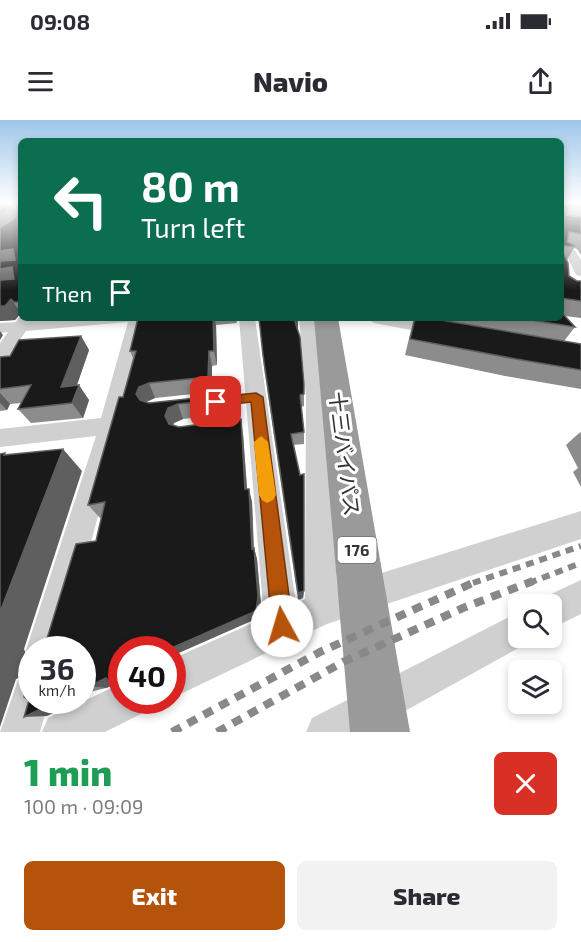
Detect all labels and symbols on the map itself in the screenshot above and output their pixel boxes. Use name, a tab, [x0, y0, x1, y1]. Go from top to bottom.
pin	[190, 376, 241, 427]
street label: 十三バイパス	[325, 390, 366, 518]
road number: 176	[338, 537, 376, 563]
position arrow	[250, 594, 314, 658]
speed limit sign: 40	[108, 636, 186, 714]

